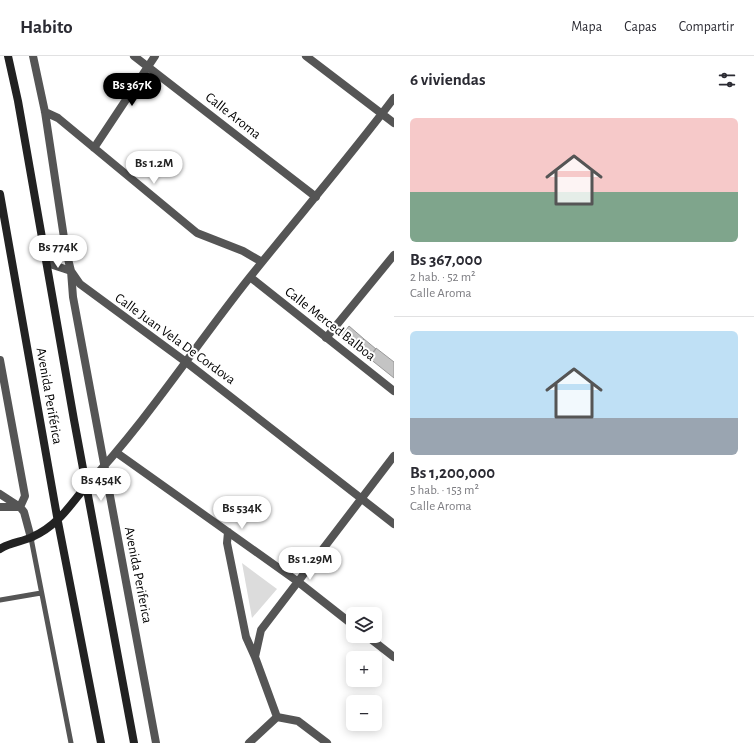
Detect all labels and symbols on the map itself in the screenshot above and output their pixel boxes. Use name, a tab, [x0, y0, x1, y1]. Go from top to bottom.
pin: Bs 367K	[95, 73, 169, 107]
street label: Calle Aroma	[203, 90, 264, 142]
pin: Bs 1.2M	[117, 151, 191, 185]
pin: Bs 774K	[21, 235, 95, 269]
street label: Calle Merced Balboa	[282, 284, 378, 364]
street label: Calle Juan Vela De Cordova	[112, 291, 238, 388]
street label: Avenida Periférica	[34, 347, 64, 446]
pin: Bs 454K	[64, 468, 138, 502]
pin: Bs 534K	[205, 496, 279, 530]
street label: Avenida Periferica	[122, 526, 154, 625]
pin: Bs 1.29M	[269, 547, 351, 581]

